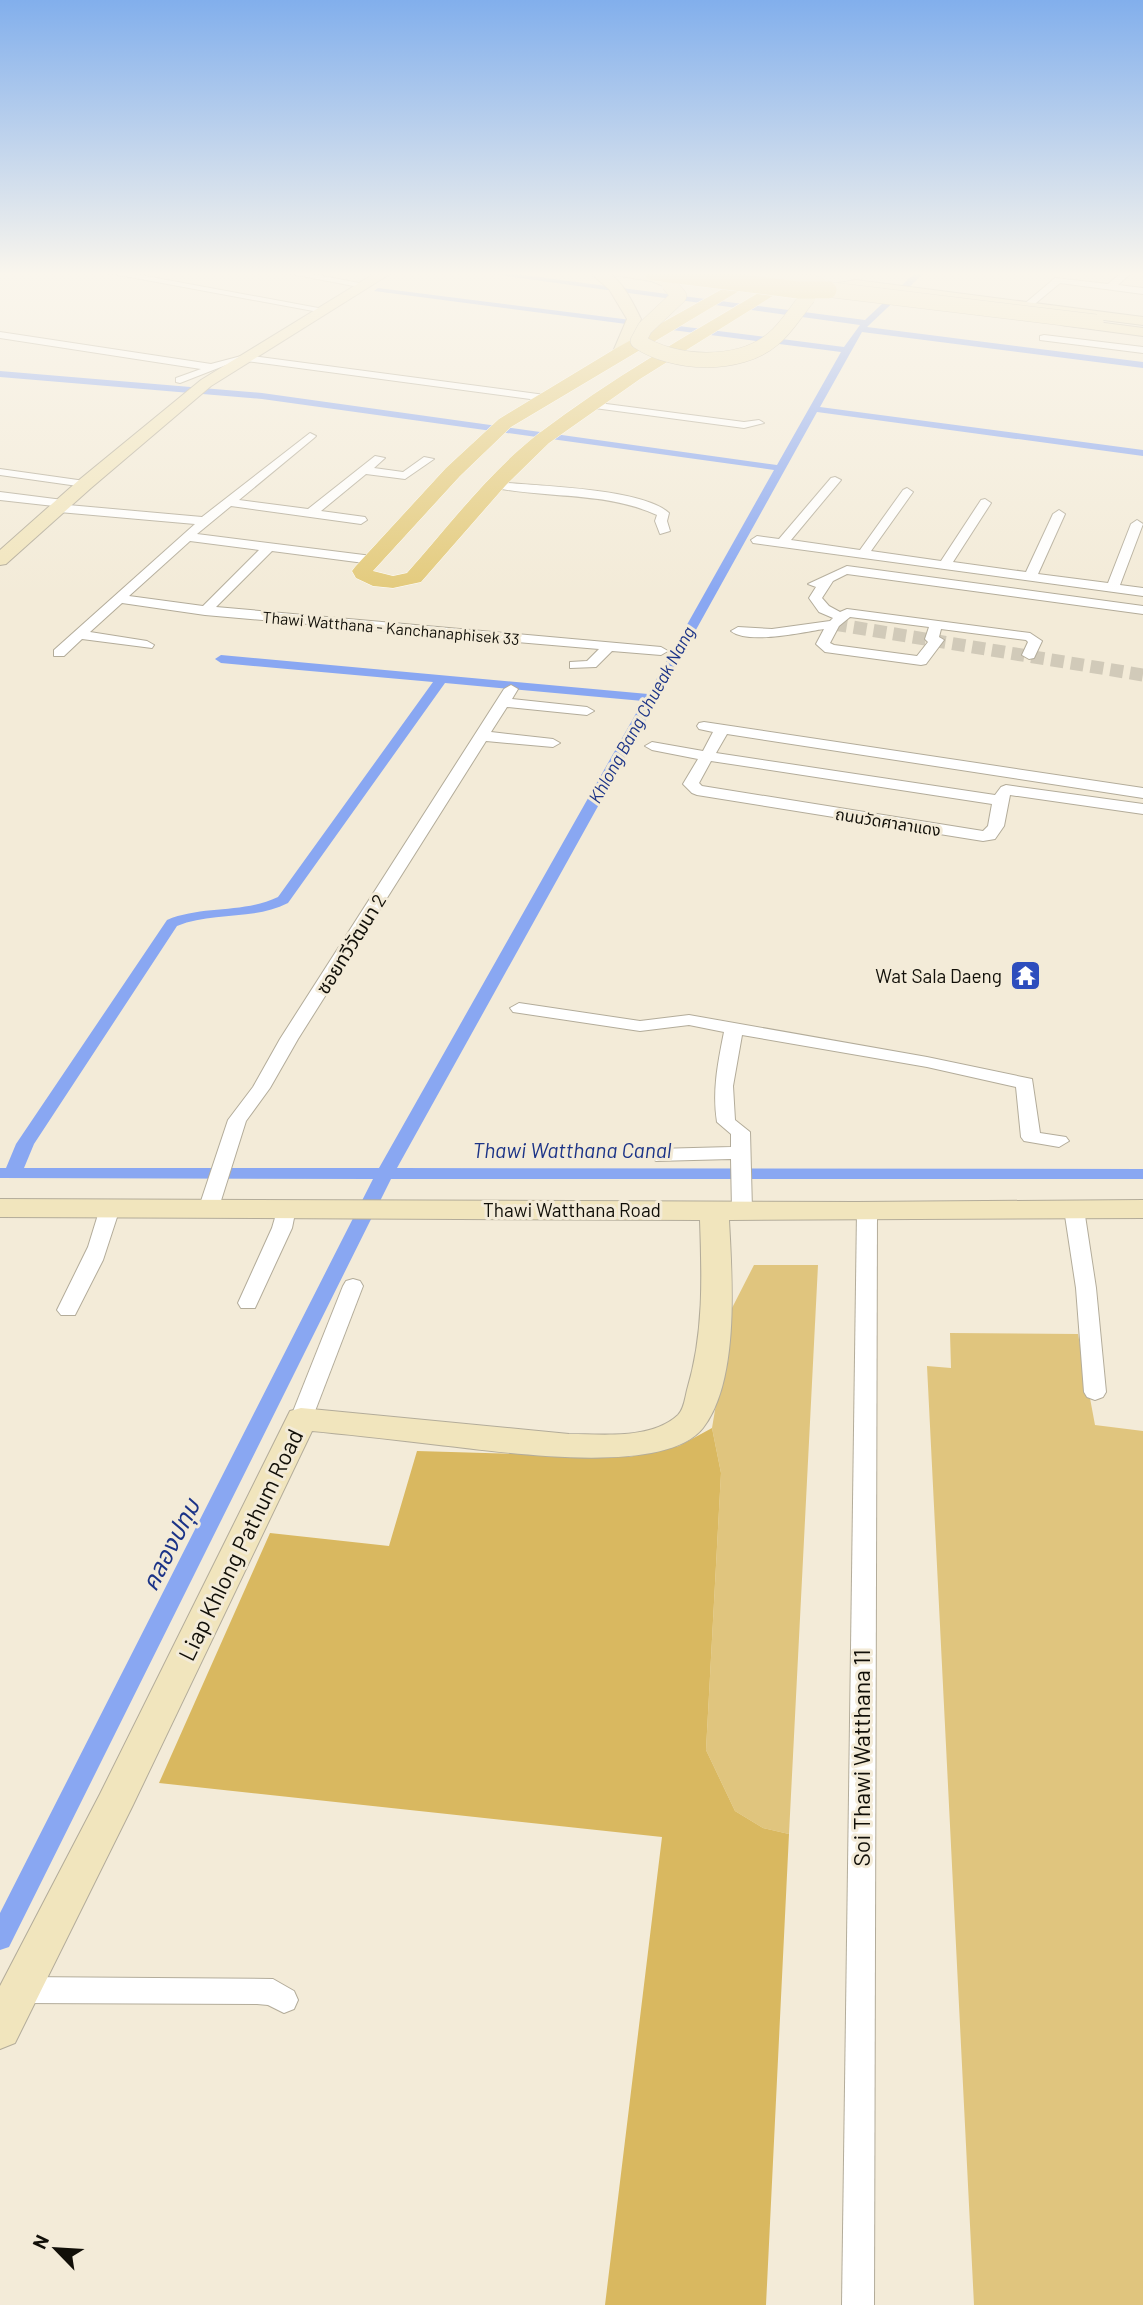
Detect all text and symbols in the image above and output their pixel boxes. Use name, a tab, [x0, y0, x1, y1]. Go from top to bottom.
street label: Thawi Watthana - Kanchanaphisek 33	[262, 607, 520, 648]
water label: Khlong Bang Chueak Nang	[583, 622, 699, 807]
street label: ถนนวัดศาลาแดง	[834, 804, 942, 839]
street label: ซอยทวีวัฒนา 2	[311, 890, 390, 998]
temple icon: Wat Sala Daeng	[1008, 959, 1042, 993]
place label: Wat Sala Daeng	[875, 964, 1002, 987]
water label: Thawi Watthana Canal	[473, 1137, 672, 1162]
street label: Thawi Watthana Road	[483, 1198, 661, 1221]
street label: Liap Khlong Pathum Road	[172, 1424, 308, 1665]
water label: คลองปทุม	[134, 1492, 208, 1596]
street label: Soi Thawi Watthana 11	[847, 1649, 875, 1867]
north arrow	[21, 2214, 91, 2284]
text: N	[27, 2231, 53, 2252]

